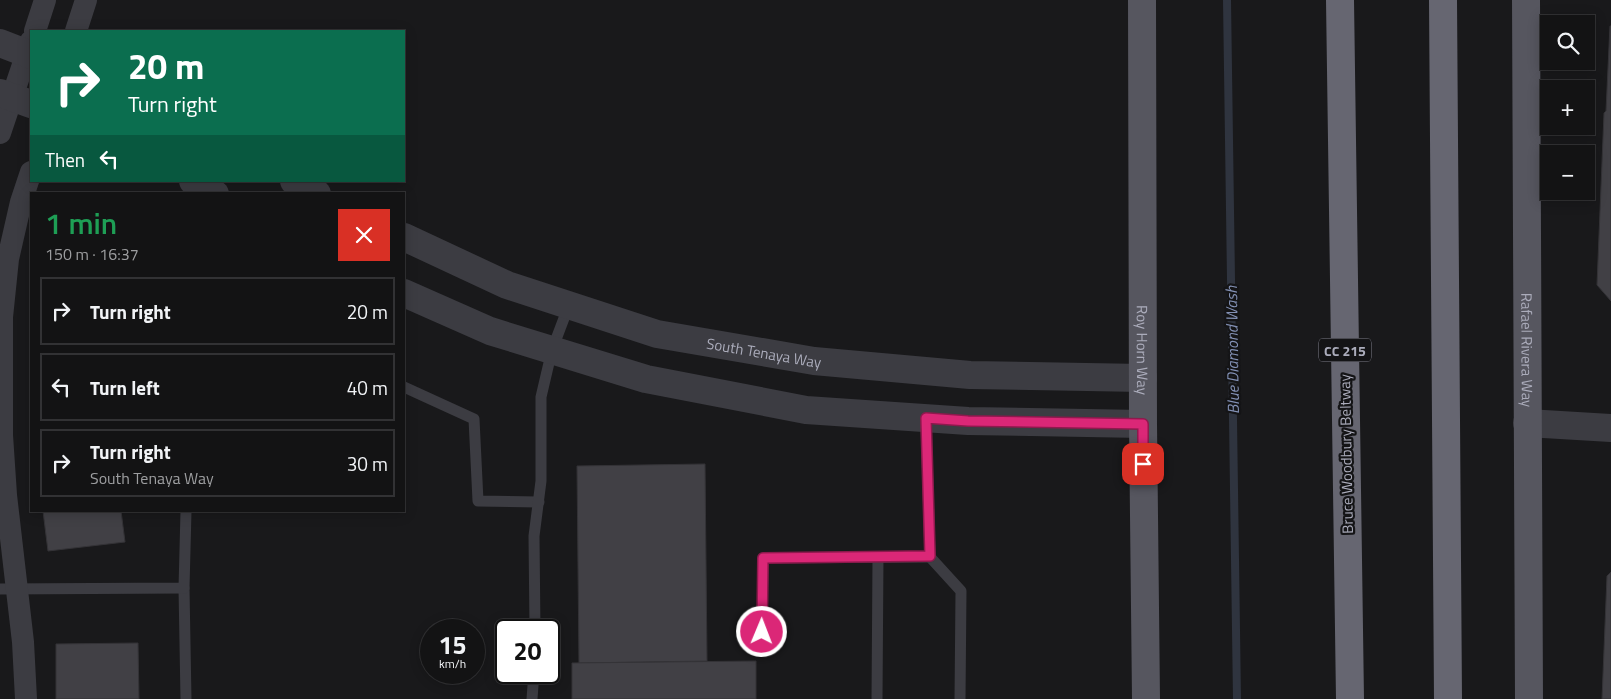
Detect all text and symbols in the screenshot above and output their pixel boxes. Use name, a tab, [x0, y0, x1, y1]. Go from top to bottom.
map controls	[1540, 15, 1595, 200]
button: search	[1540, 15, 1595, 70]
text: 20 m	[128, 39, 204, 93]
icon: right	[45, 50, 110, 115]
button: +	[1540, 80, 1595, 135]
text: Turn right	[128, 87, 217, 121]
text: Then	[45, 145, 85, 174]
icon: left	[95, 145, 123, 173]
button: −	[1540, 145, 1595, 200]
text: 1 min	[45, 200, 117, 246]
button: close	[338, 209, 390, 261]
text: 150 m · 16:37	[45, 242, 139, 266]
water label: Blue Diamond Wash	[1219, 285, 1245, 414]
street label: Rafael Rivera Way	[1516, 293, 1539, 407]
icon: right	[47, 297, 75, 325]
text: Turn right	[90, 297, 171, 326]
text: 20 m	[347, 297, 388, 326]
street label: Roy Horn Way	[1131, 305, 1154, 395]
street label: South Tenaya Way	[705, 331, 822, 373]
road number: CC 215	[1319, 338, 1371, 362]
icon: left	[47, 373, 75, 401]
text: Turn left	[90, 373, 160, 402]
text: 40 m	[347, 373, 388, 402]
street label: Bruce Woodbury Beltway	[1333, 374, 1359, 534]
text: Turn right	[90, 437, 171, 466]
pin	[1122, 443, 1164, 485]
icon: right	[47, 449, 75, 477]
text: 30 m	[347, 449, 388, 478]
icon: arrive	[1129, 450, 1157, 478]
text: South Tenaya Way	[90, 466, 214, 490]
position arrow	[735, 605, 787, 657]
speed limit sign: 20	[495, 619, 560, 684]
text: 15	[438, 626, 467, 664]
text: km/h	[439, 654, 466, 673]

